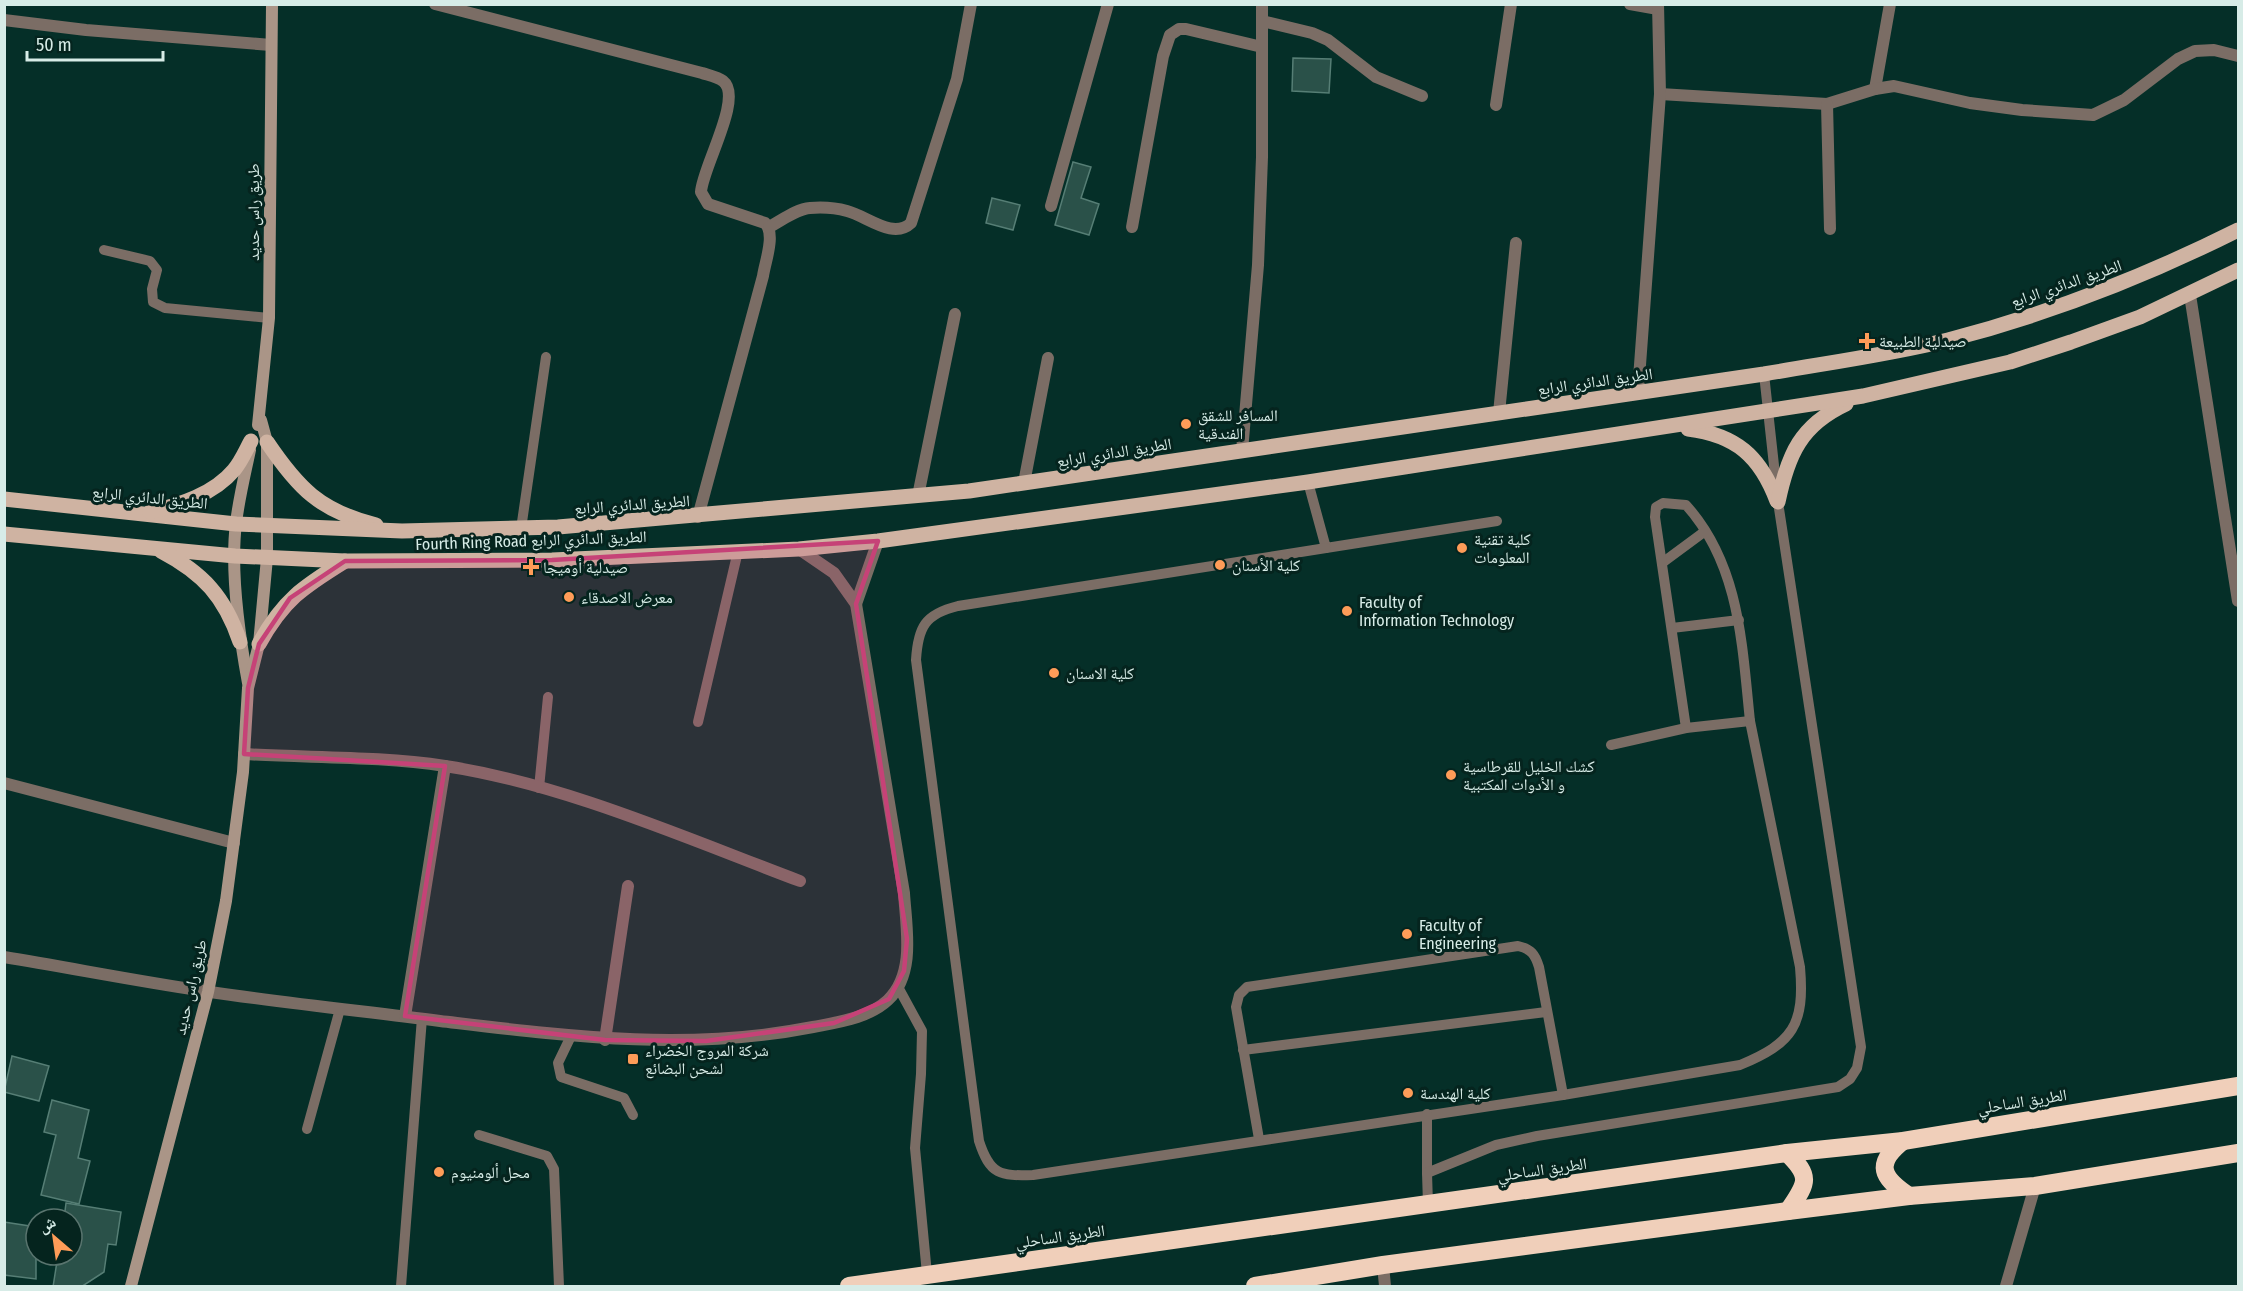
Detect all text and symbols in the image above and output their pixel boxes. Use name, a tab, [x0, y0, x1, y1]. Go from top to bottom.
scale bar	[27, 24, 164, 62]
text: 50 m	[36, 34, 72, 56]
street label: طريق راس حديد	[244, 163, 264, 261]
street label: الطريق الدائري الرابع	[2008, 256, 2125, 314]
place label: صيدلية الطبيعة	[1879, 332, 1967, 351]
marker: صيدلية الطبيعة	[1860, 334, 1874, 348]
street label: الطريق الدائري الرابع	[1536, 364, 1654, 402]
place label: المسافر للشقق الفندقية	[1198, 406, 1278, 443]
marker: المسافر للشقق الفندقية	[1179, 417, 1193, 431]
street label: الطريق الدائري الرابع	[1055, 434, 1173, 474]
street label: الطريق الدائري الرابع	[91, 482, 209, 516]
street label: الطريق الدائري الرابع	[574, 491, 691, 521]
street label: Fourth Ring Road الطريق الدائري الرابع	[415, 527, 647, 557]
place label: كلية تقنية المعلومات	[1474, 530, 1531, 567]
marker: كلية تقنية المعلومات	[1455, 541, 1469, 555]
place label: كلية الأسنان	[1232, 556, 1300, 576]
place label: صيدلية أوميجا	[543, 558, 628, 577]
marker: كلية الأسنان	[1213, 558, 1227, 572]
marker: صيدلية أوميجا	[524, 560, 538, 574]
place label: معرض الاصدقاء	[581, 588, 673, 608]
marker: معرض الاصدقاء	[562, 590, 576, 604]
place label: Faculty of Information Technology	[1359, 593, 1515, 630]
marker: Faculty of Information Technology	[1340, 604, 1354, 618]
place label: كلية الاسنان	[1066, 664, 1134, 684]
marker: كلية الاسنان	[1047, 666, 1061, 680]
place label: كشك الخليل للقرطاسية و الأدوات المكتبية	[1463, 757, 1595, 794]
marker: كشك الخليل للقرطاسية و الأدوات المكتبية	[1444, 768, 1458, 782]
place label: Faculty of Engineering	[1419, 916, 1497, 953]
marker: Faculty of Engineering	[1400, 927, 1414, 941]
street label: طريق راس حديد	[170, 938, 212, 1037]
place label: شركة المروج الخضراء لشحن البضائع	[645, 1041, 769, 1079]
marker: شركة المروج الخضراء لشحن البضائع	[626, 1052, 640, 1066]
place label: كلية الهندسة	[1420, 1084, 1491, 1103]
street label: الطريق الساحلي	[1976, 1085, 2069, 1121]
marker: كلية الهندسة	[1401, 1086, 1415, 1100]
street label: الطريق الساحلي	[1496, 1154, 1588, 1188]
place label: محل ألومنيوم	[451, 1163, 530, 1183]
marker: محل ألومنيوم	[432, 1165, 446, 1179]
north arrow	[24, 1207, 84, 1267]
text: ش	[35, 1212, 59, 1237]
street label: الطريق الساحلي	[1014, 1221, 1106, 1255]

